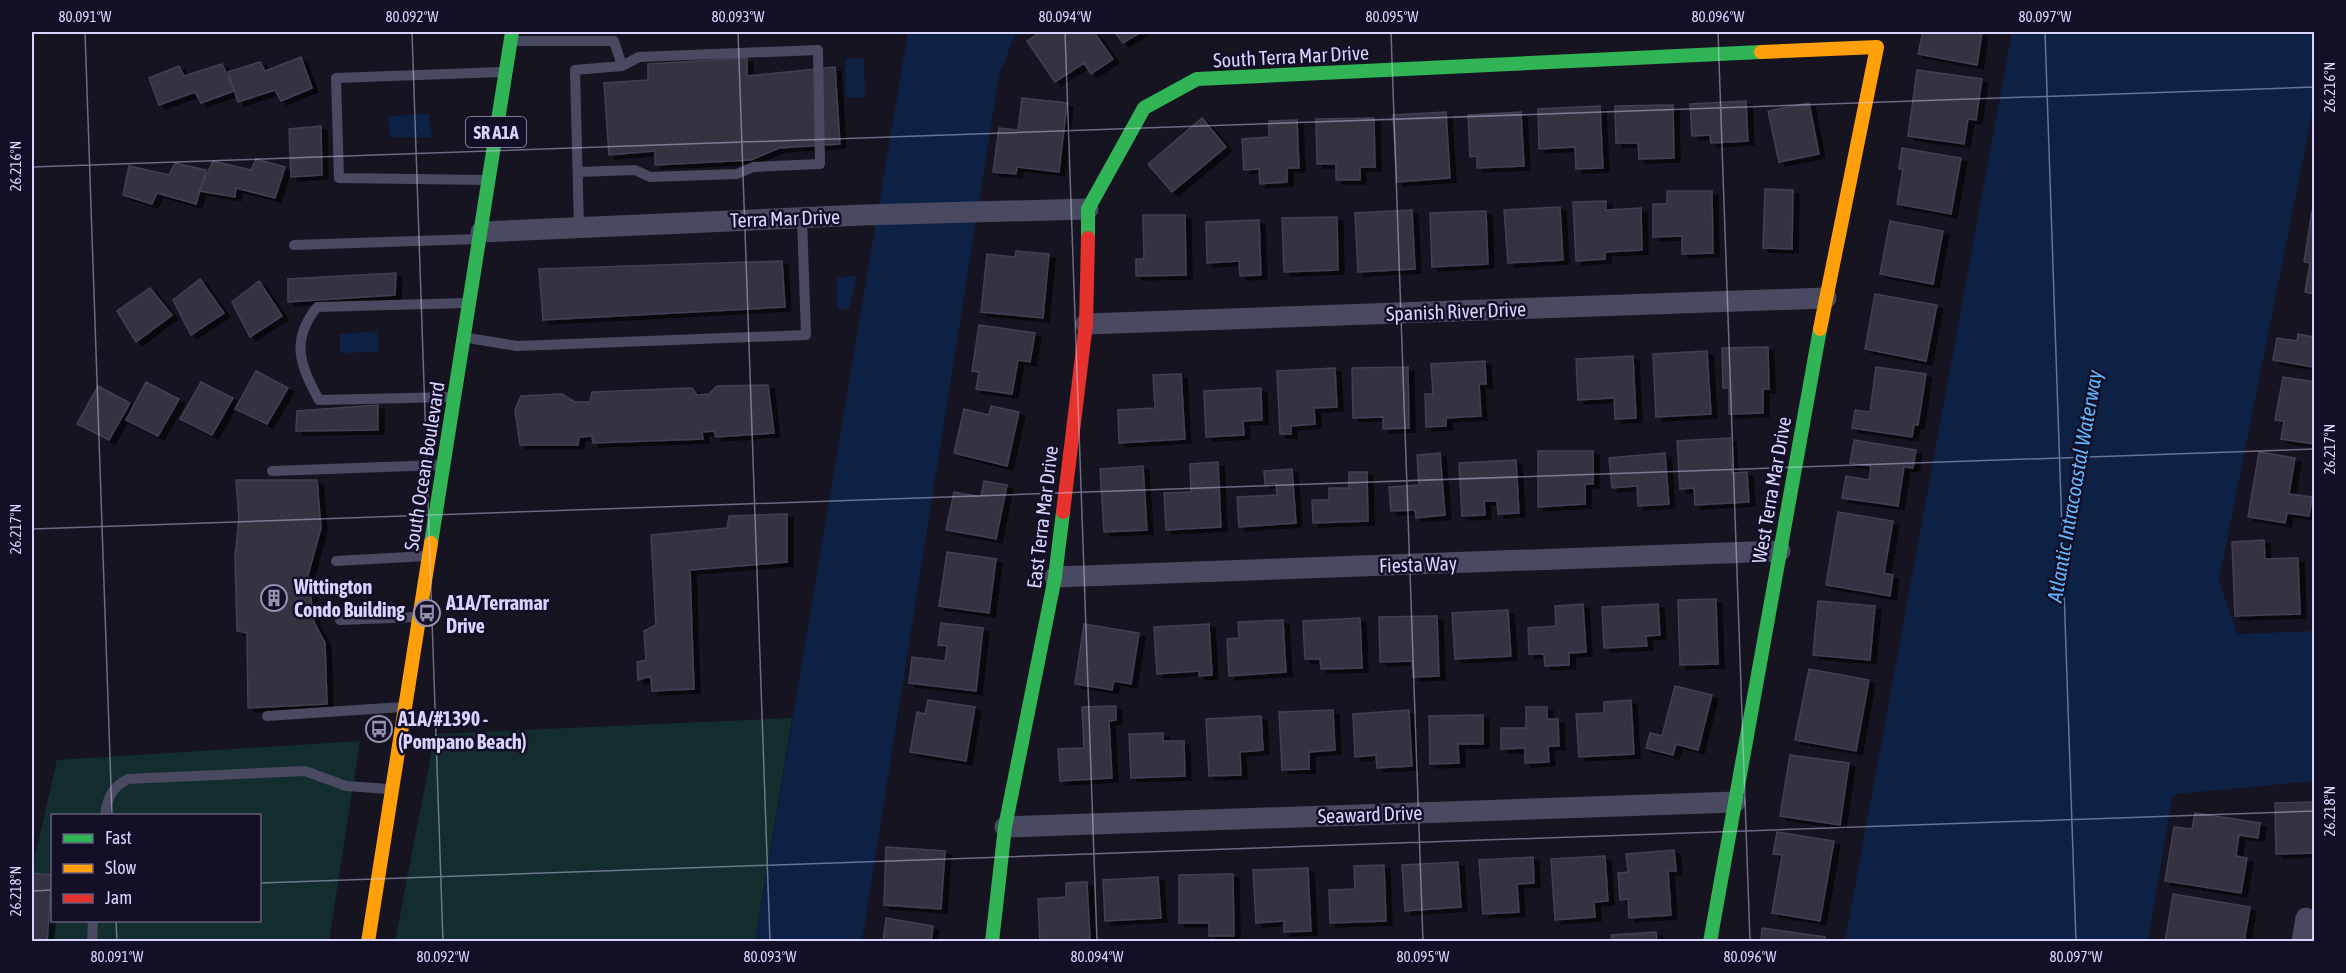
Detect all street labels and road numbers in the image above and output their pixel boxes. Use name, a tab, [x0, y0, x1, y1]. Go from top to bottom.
street label: South Terra Mar Drive	[1213, 40, 1369, 72]
road number: SR A1A	[466, 117, 526, 147]
street label: Terra Mar Drive	[729, 205, 841, 231]
street label: Spanish River Drive	[1386, 297, 1526, 325]
street label: South Ocean Boulevard	[399, 380, 449, 552]
street label: West Terra Mar Drive	[1747, 415, 1795, 565]
street label: East Terra Mar Drive	[1022, 444, 1062, 590]
street label: Fiesta Way	[1379, 551, 1457, 577]
street label: Seaward Drive	[1317, 801, 1423, 827]

